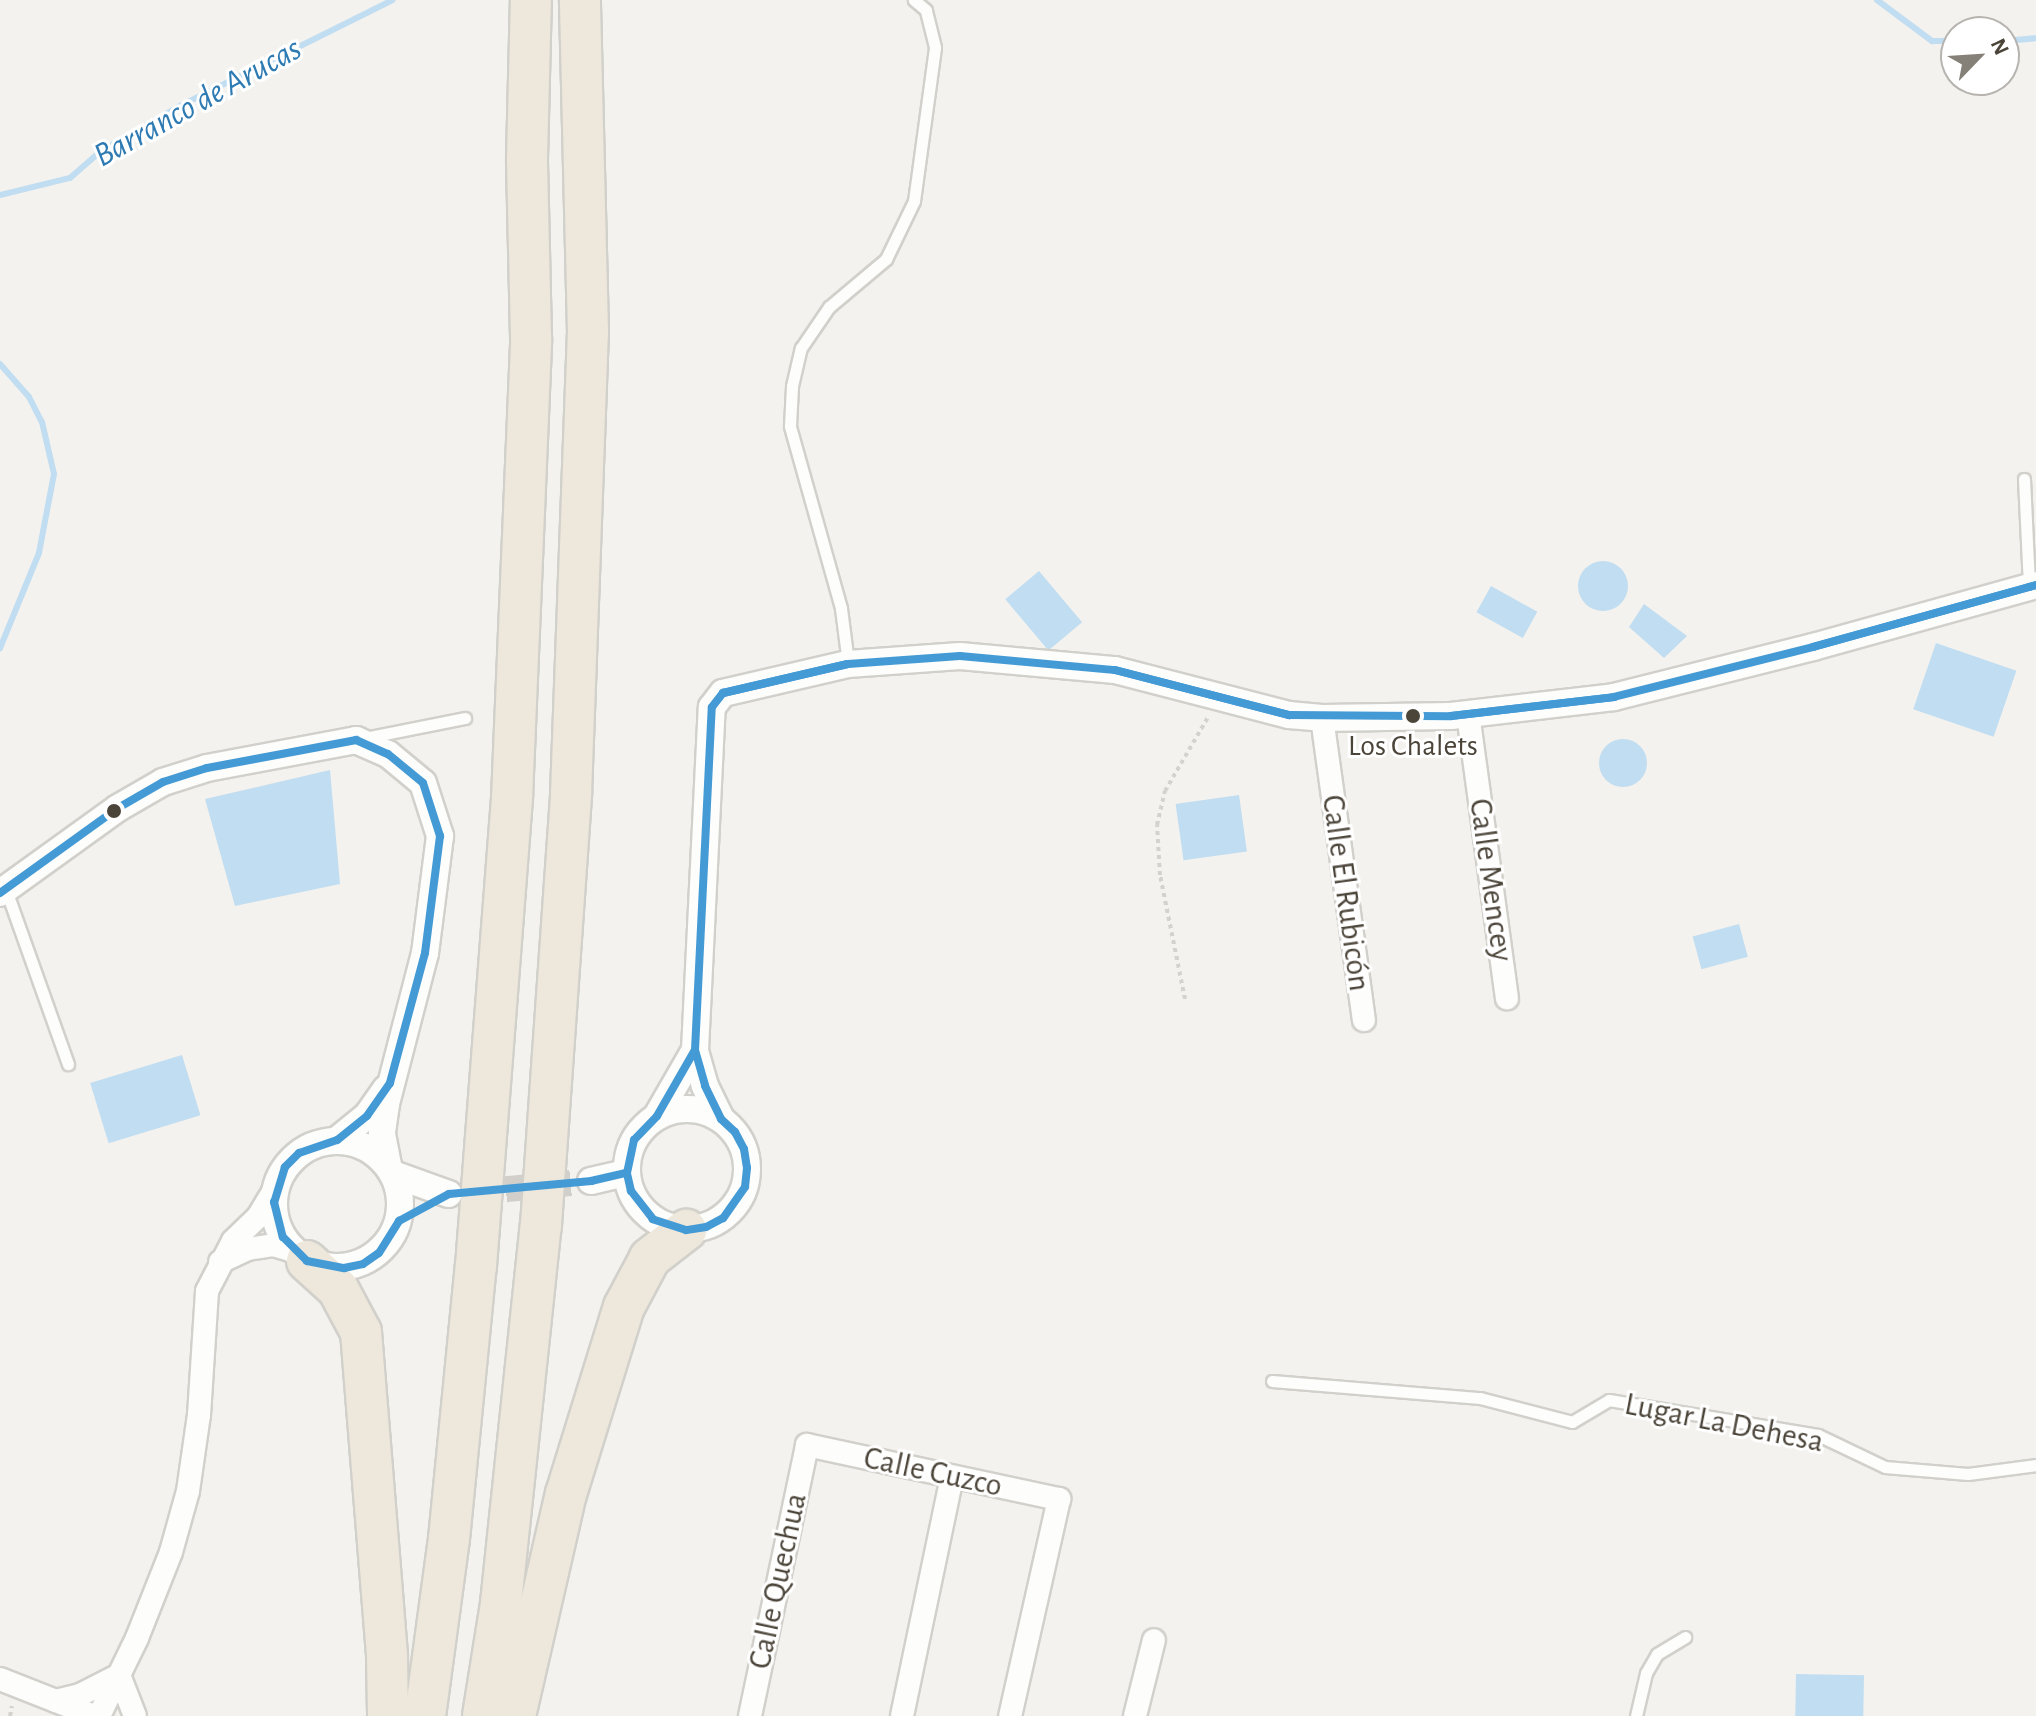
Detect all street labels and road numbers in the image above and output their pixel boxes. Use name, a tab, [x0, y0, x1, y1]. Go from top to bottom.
street label: Calle El Rubicón	[1313, 792, 1379, 994]
street label: Calle Mencey	[1461, 796, 1521, 964]
street label: Lugar La Dehesa	[1621, 1385, 1827, 1461]
street label: Calle Cuzco	[860, 1439, 1006, 1505]
street label: Calle Quechua	[741, 1490, 815, 1672]

